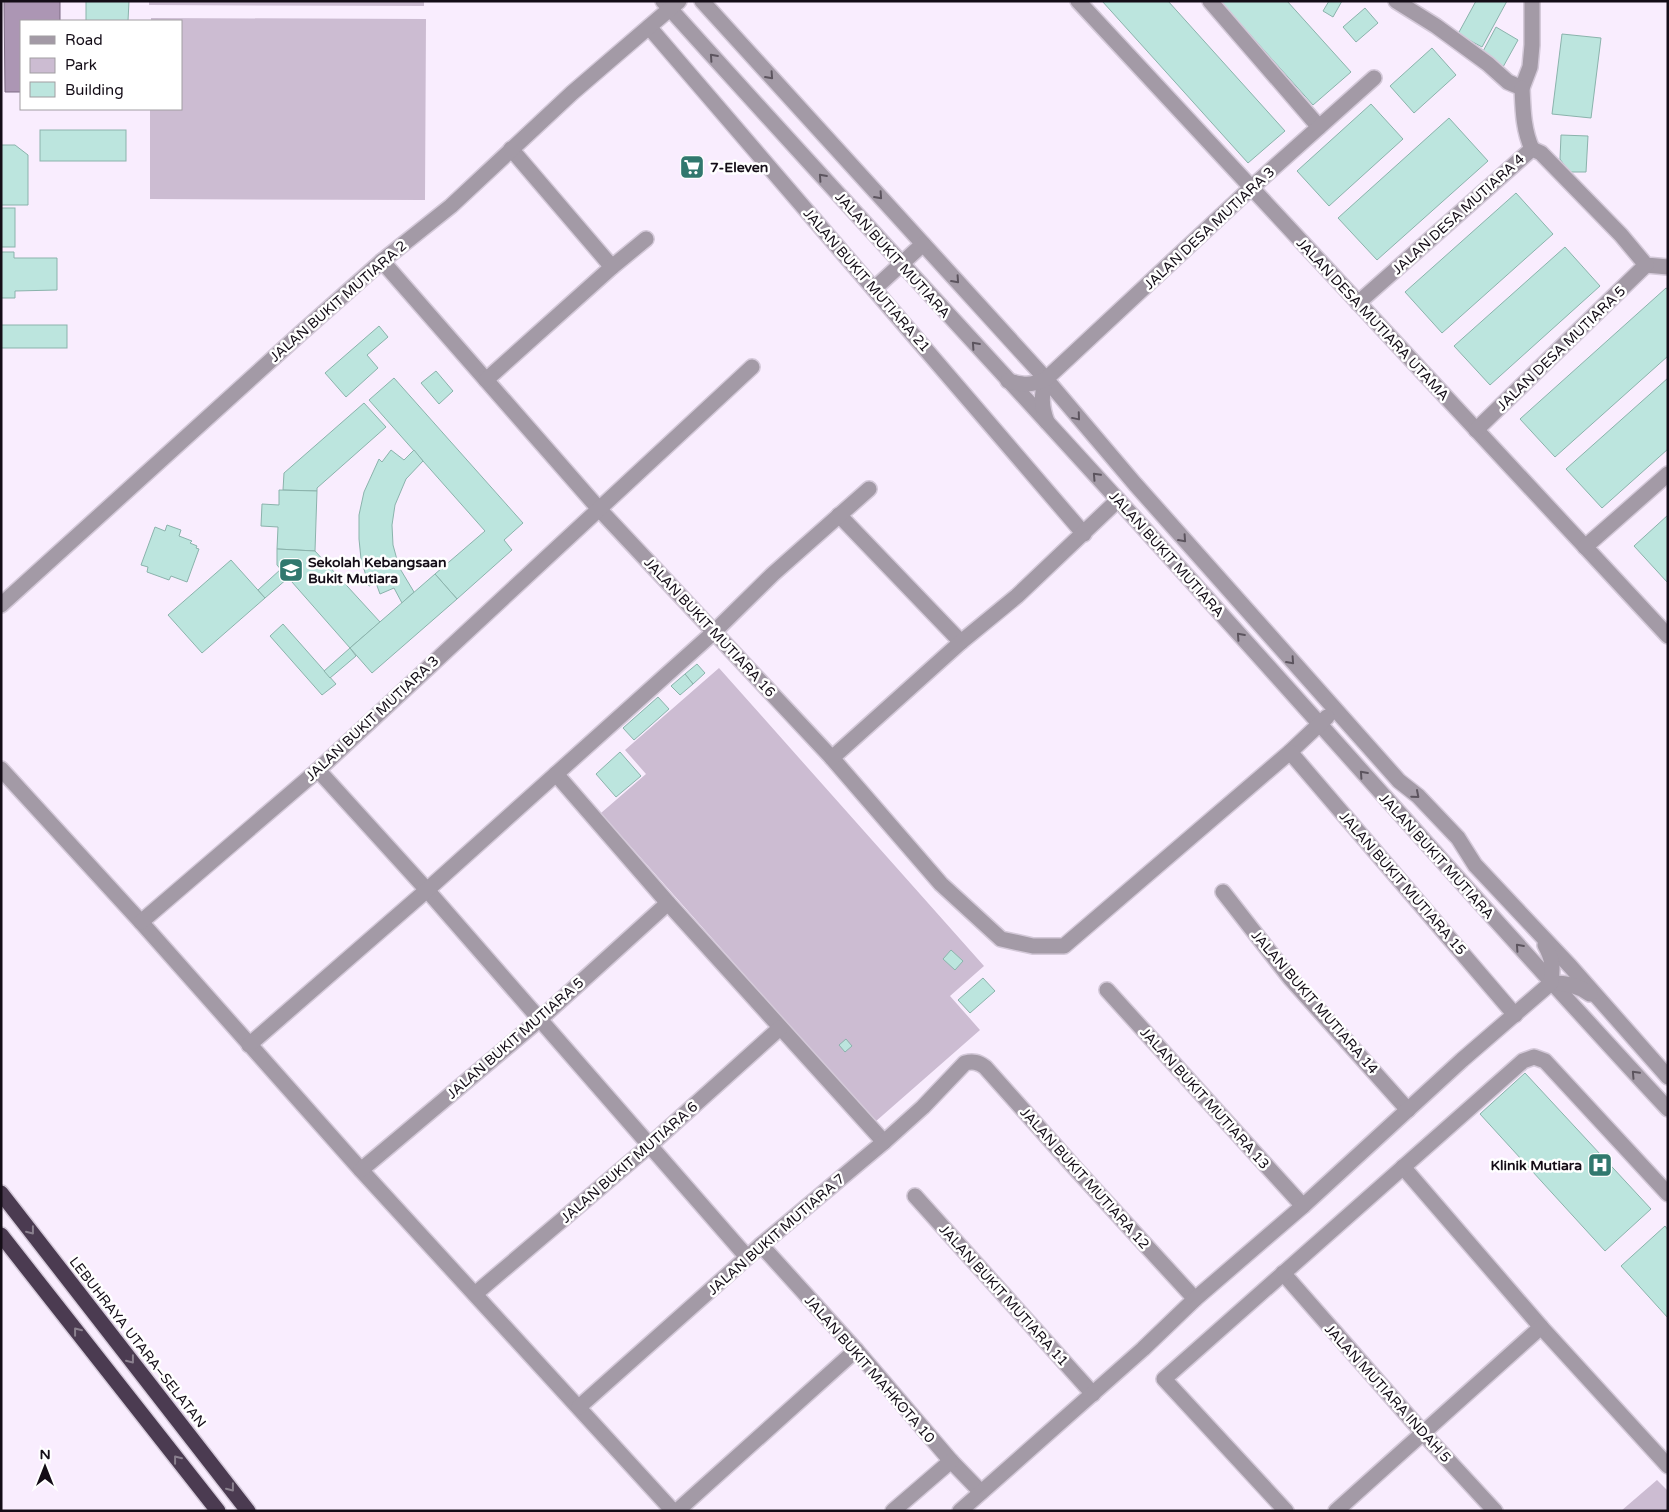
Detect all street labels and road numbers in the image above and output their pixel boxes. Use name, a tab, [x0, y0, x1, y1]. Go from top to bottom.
street label: JALAN DESA MUTIARA 4	[1389, 150, 1528, 278]
street label: JALAN DESA MUTIARA 3	[1141, 163, 1278, 293]
street label: JALAN BUKIT MUTIARA	[832, 189, 954, 322]
street label: JALAN BUKIT MUTIARA 21	[800, 205, 934, 356]
street label: JALAN DESA MUTIARA UTAMA	[1293, 235, 1453, 404]
street label: JALAN BUKIT MUTIARA 2	[266, 237, 410, 365]
street label: JALAN DESA MUTIARA 5	[1494, 282, 1629, 414]
street label: JALAN BUKIT MUTIARA	[1106, 488, 1228, 621]
street label: JALAN BUKIT MUTIARA 16	[640, 554, 779, 701]
street label: JALAN BUKIT MUTIARA 3	[302, 652, 442, 785]
street label: JALAN BUKIT MUTIARA	[1376, 790, 1498, 923]
street label: JALAN BUKIT MUTIARA 15	[1336, 808, 1470, 959]
street label: JALAN BUKIT MUTIARA 14	[1248, 927, 1382, 1078]
street label: JALAN BUKIT MUTIARA 5	[443, 974, 587, 1102]
street label: JALAN BUKIT MUTIARA 13	[1137, 1024, 1273, 1173]
street label: JALAN BUKIT MUTIARA 6	[557, 1098, 701, 1226]
street label: JALAN BUKIT MUTIARA 12	[1017, 1104, 1153, 1253]
street label: JALAN BUKIT MUTIARA 7	[704, 1170, 848, 1298]
street label: JALAN BUKIT MUTIARA 11	[936, 1221, 1072, 1370]
street label: LEBUHRAYA UTARA–SELATAN	[66, 1253, 210, 1431]
street label: JALAN BUKIT MAHKOTA 10	[801, 1292, 938, 1447]
street label: JALAN MUTIARA INDAH 5	[1321, 1321, 1454, 1466]

